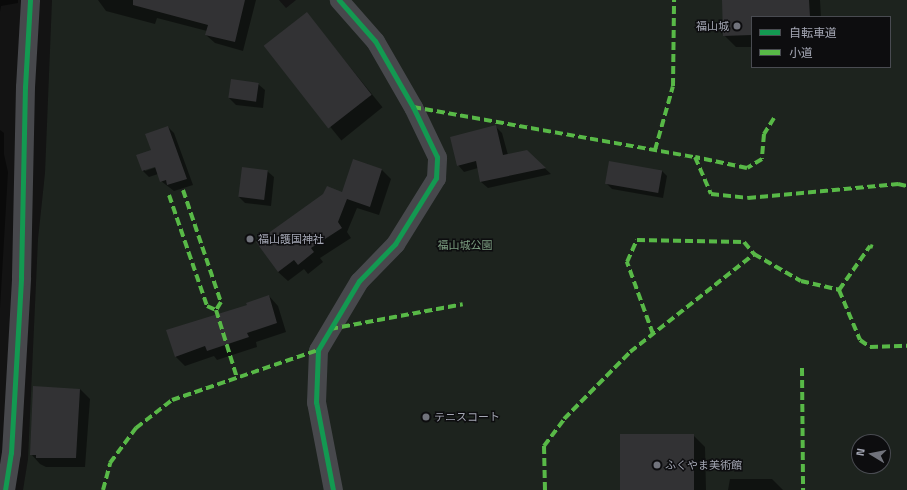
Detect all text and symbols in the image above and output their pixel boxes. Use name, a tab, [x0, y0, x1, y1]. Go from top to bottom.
legend	[751, 16, 891, 68]
place label: 福山城	[696, 19, 729, 33]
marker: 福山城	[732, 21, 742, 31]
text: 自転車道	[789, 23, 837, 42]
text: 小道	[789, 43, 813, 62]
place label: 福山護国神社	[258, 232, 324, 246]
marker: 福山護国神社	[245, 234, 255, 244]
park label: 福山城公園	[438, 238, 492, 252]
place label: テニスコート	[434, 410, 500, 424]
marker: テニスコート	[421, 412, 431, 422]
north arrow	[851, 434, 891, 474]
text: N	[852, 447, 869, 457]
place label: ふくやま美術館	[665, 458, 742, 472]
marker: ふくやま美術館	[652, 460, 662, 470]

